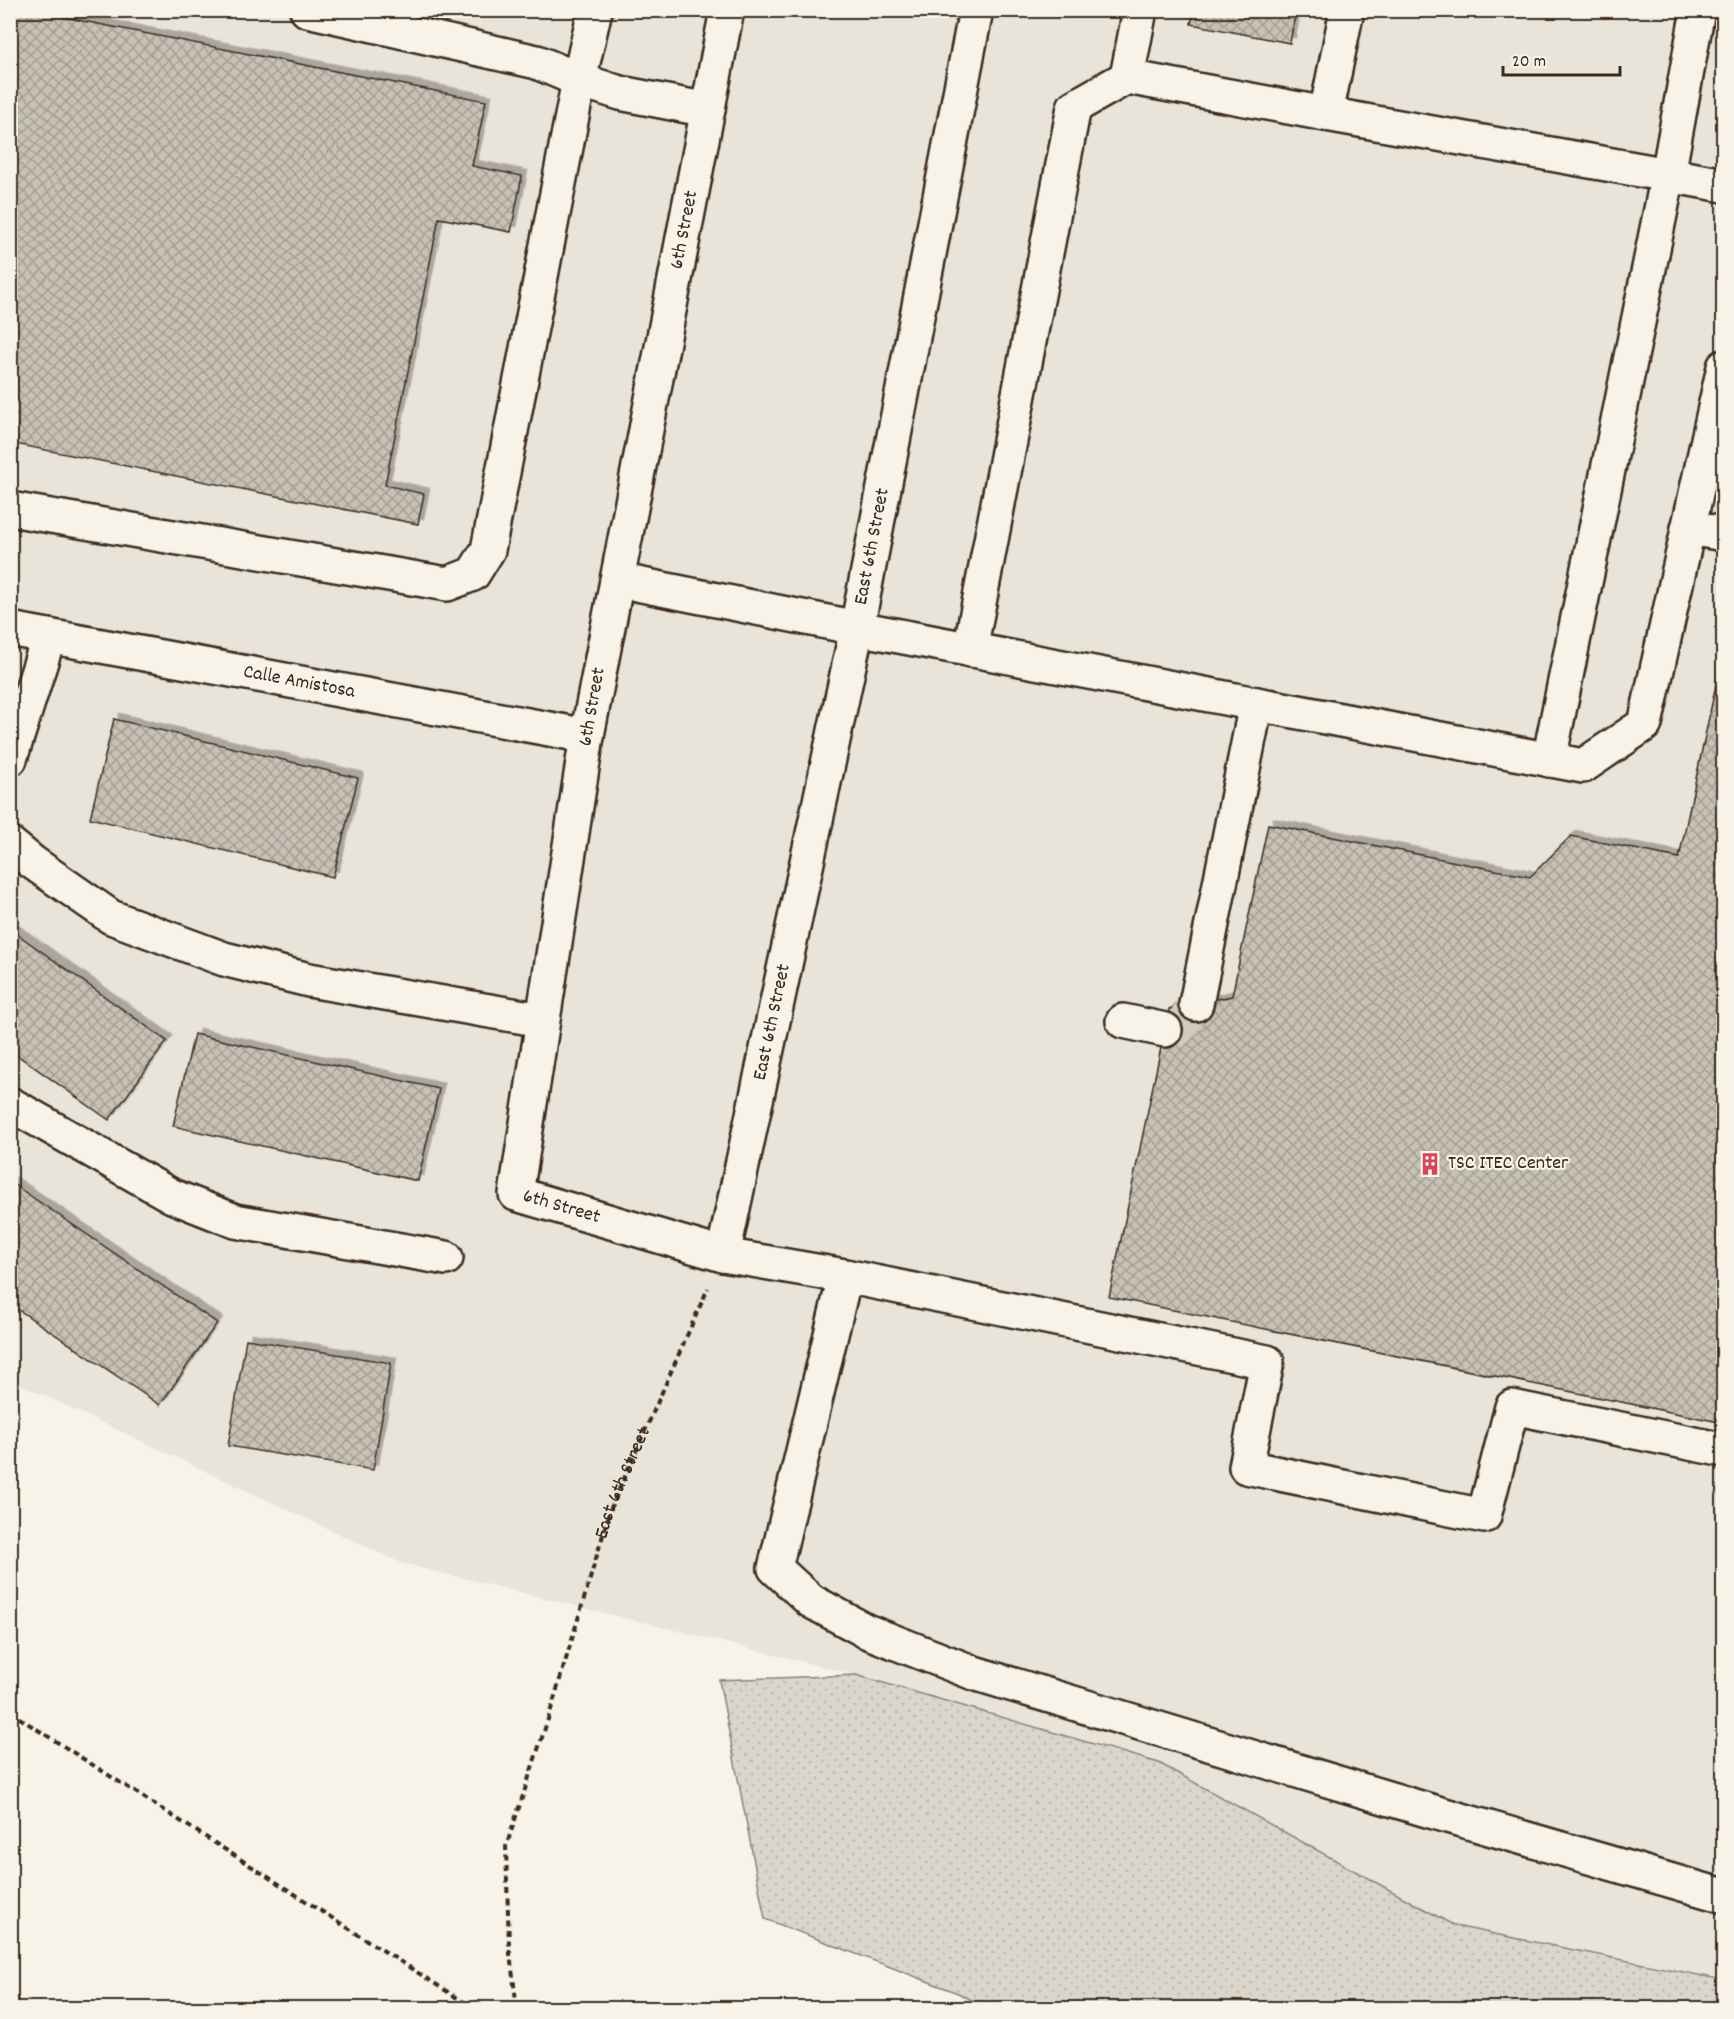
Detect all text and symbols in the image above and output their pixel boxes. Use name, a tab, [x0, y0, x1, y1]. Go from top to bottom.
scale bar	[1503, 39, 1620, 77]
text: 20 m	[1512, 50, 1546, 75]
street label: 6th Street	[664, 188, 706, 272]
street label: East 6th Street	[848, 486, 898, 607]
street label: Calle Amistosa	[241, 659, 358, 707]
street label: 6th Street	[572, 665, 614, 749]
street label: East 6th Street	[747, 961, 799, 1083]
place label: TSC ITEC Center	[1448, 1150, 1569, 1178]
building icon: TSC ITEC Center	[1417, 1151, 1443, 1177]
street label: 6th Street	[519, 1183, 603, 1232]
street label: East 6th Street	[589, 1423, 659, 1542]

